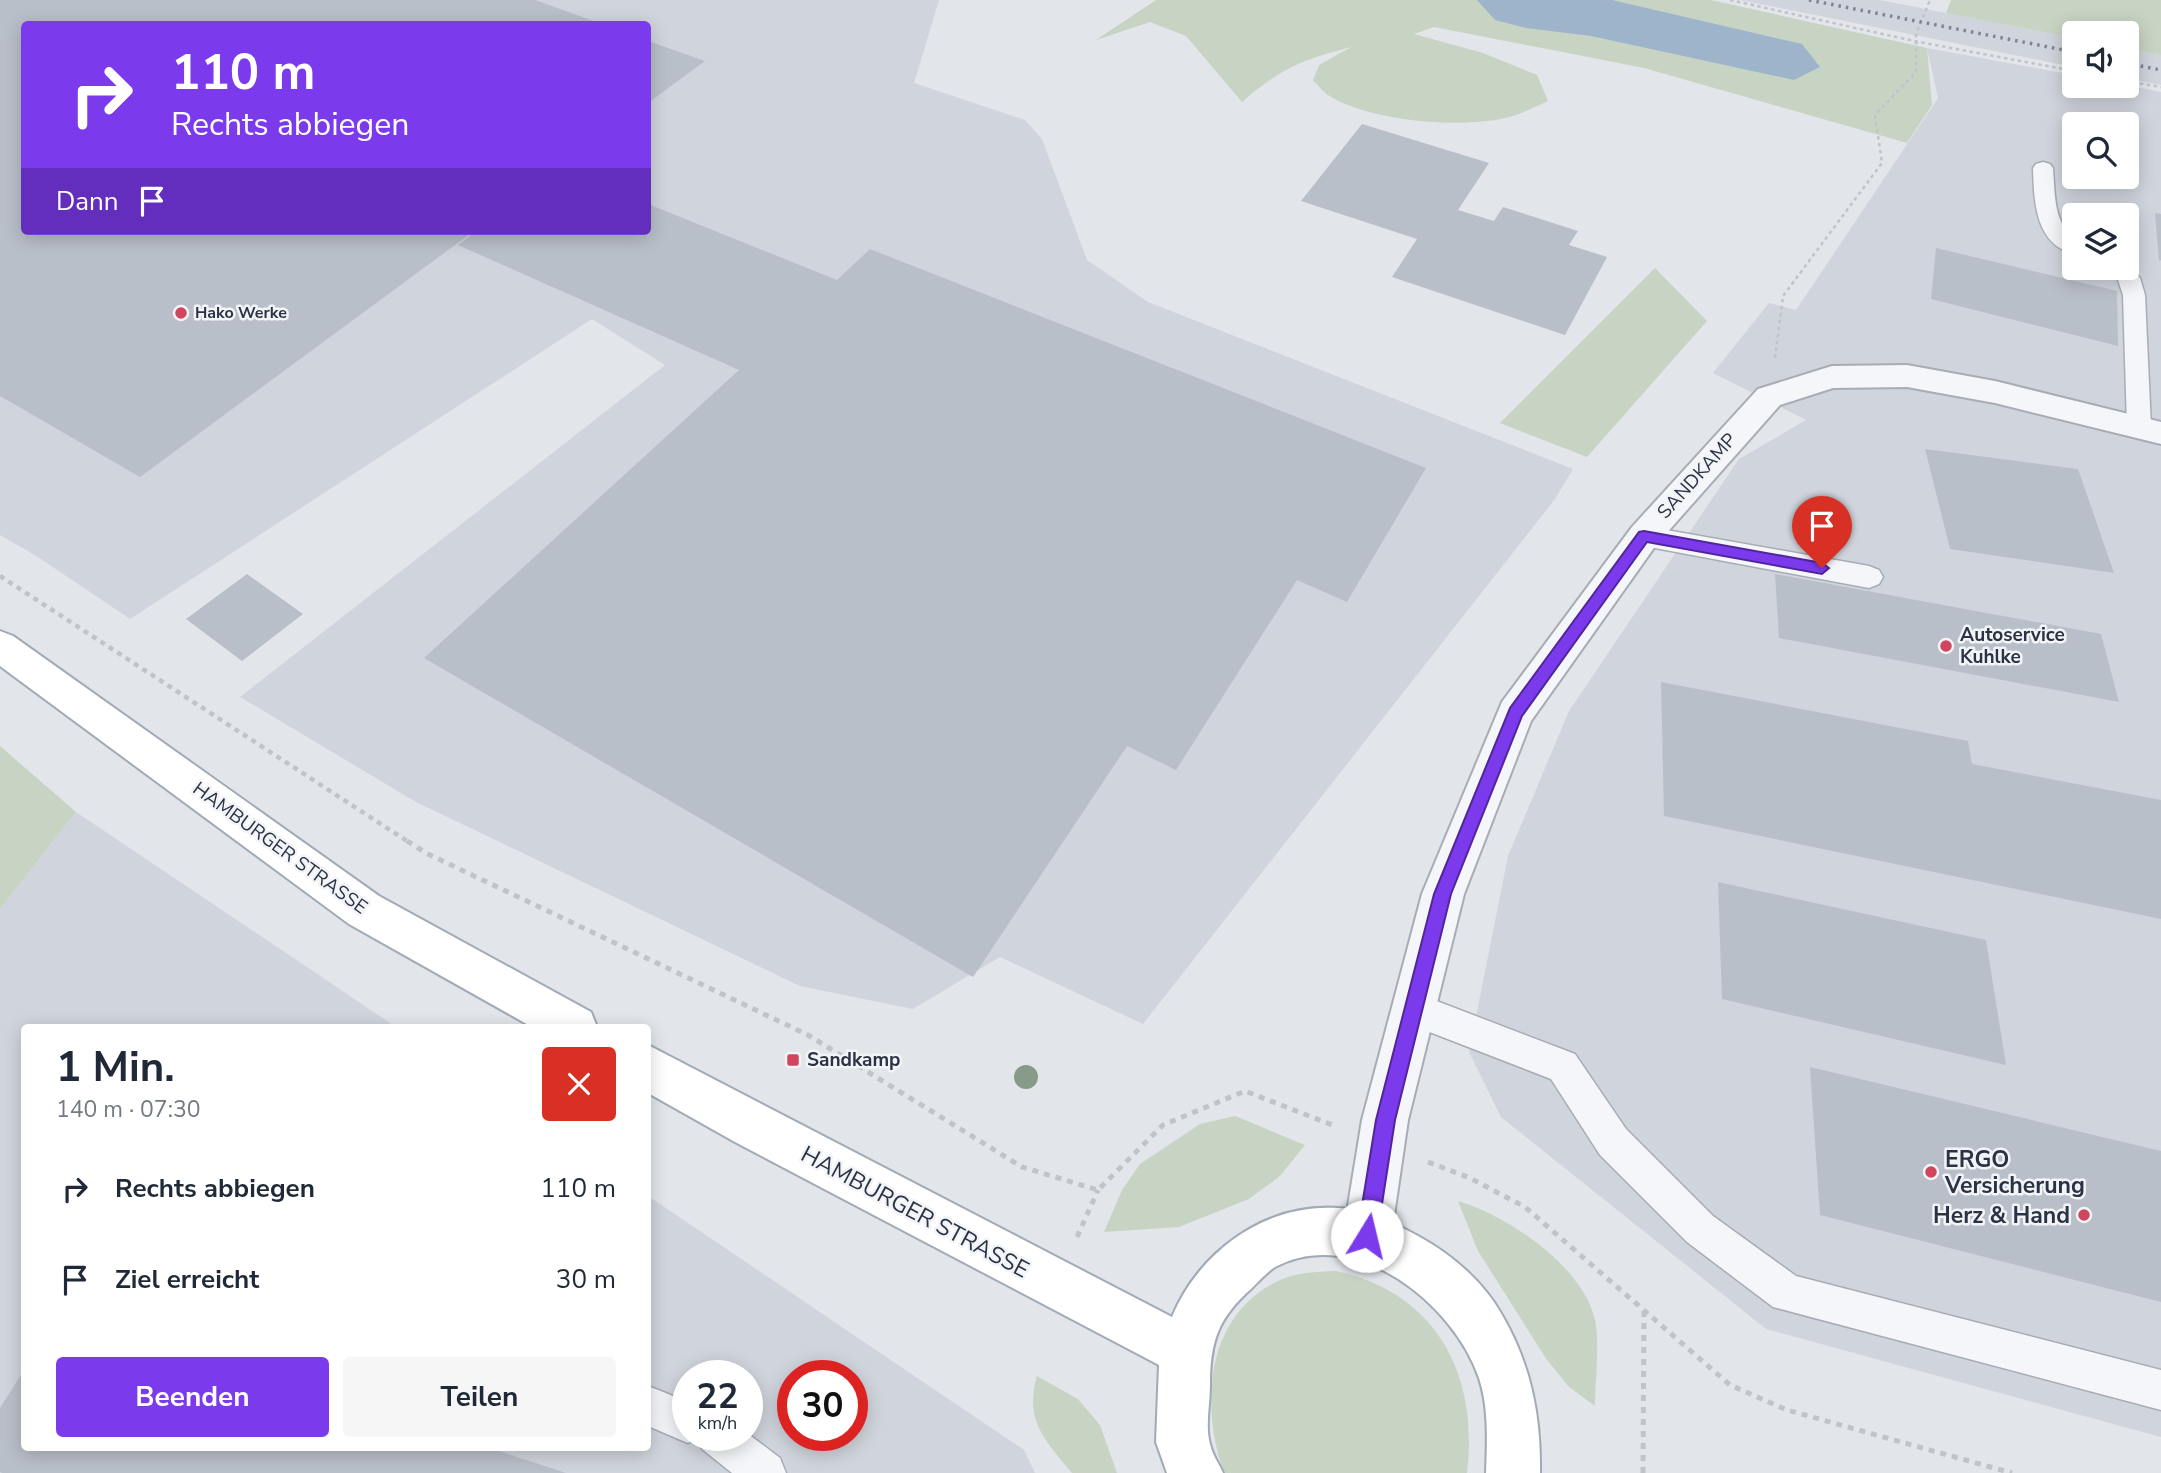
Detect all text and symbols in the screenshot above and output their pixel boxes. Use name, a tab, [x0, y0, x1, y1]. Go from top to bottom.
map controls	[2062, 21, 2139, 280]
button: sound	[2062, 21, 2139, 98]
text: 110 m	[171, 39, 315, 106]
icon: right	[56, 49, 147, 140]
text: Rechts abbiegen	[171, 103, 410, 146]
button: search	[2062, 112, 2139, 189]
icon: arrive	[133, 182, 171, 220]
text: Dann	[56, 184, 119, 219]
button: layers	[2062, 203, 2139, 280]
place label: Hako Werke	[195, 302, 287, 324]
marker: Hako Werke	[173, 305, 189, 321]
street label: SANDKAMP	[1651, 427, 1743, 525]
pin	[1792, 496, 1852, 568]
icon: arrive	[1803, 507, 1841, 545]
place label: Autoservice Kuhlke	[1960, 622, 2065, 670]
marker: Autoservice Kuhlke	[1938, 638, 1954, 654]
street label: HAMBURGER STRASSE	[187, 776, 373, 920]
text: 1 Min.	[56, 1039, 175, 1096]
button: close	[542, 1047, 616, 1121]
place label: Sandkamp	[807, 1047, 900, 1073]
marker: Sandkamp	[785, 1052, 801, 1068]
text: 140 m · 07:30	[56, 1094, 201, 1125]
street label: HAMBURGER STRASSE	[796, 1139, 1034, 1285]
place label: ERGO Versicherung	[1944, 1144, 2085, 1201]
marker: ERGO Versicherung	[1923, 1164, 1939, 1180]
icon: right	[56, 1170, 94, 1208]
text: Rechts abbiegen	[115, 1171, 315, 1206]
text: 110 m	[540, 1171, 616, 1206]
position arrow	[1330, 1199, 1404, 1273]
place label: Herz & Hand	[1933, 1200, 2070, 1231]
marker: Herz & Hand	[2076, 1207, 2092, 1223]
icon: arrive	[56, 1261, 94, 1299]
text: Ziel erreicht	[115, 1262, 259, 1297]
text: 30 m	[556, 1262, 616, 1297]
button: Beenden	[56, 1357, 329, 1437]
button: Teilen	[343, 1357, 616, 1437]
speed limit sign: 30	[777, 1360, 868, 1451]
text: 22	[696, 1373, 739, 1420]
text: km/h	[698, 1411, 737, 1435]

